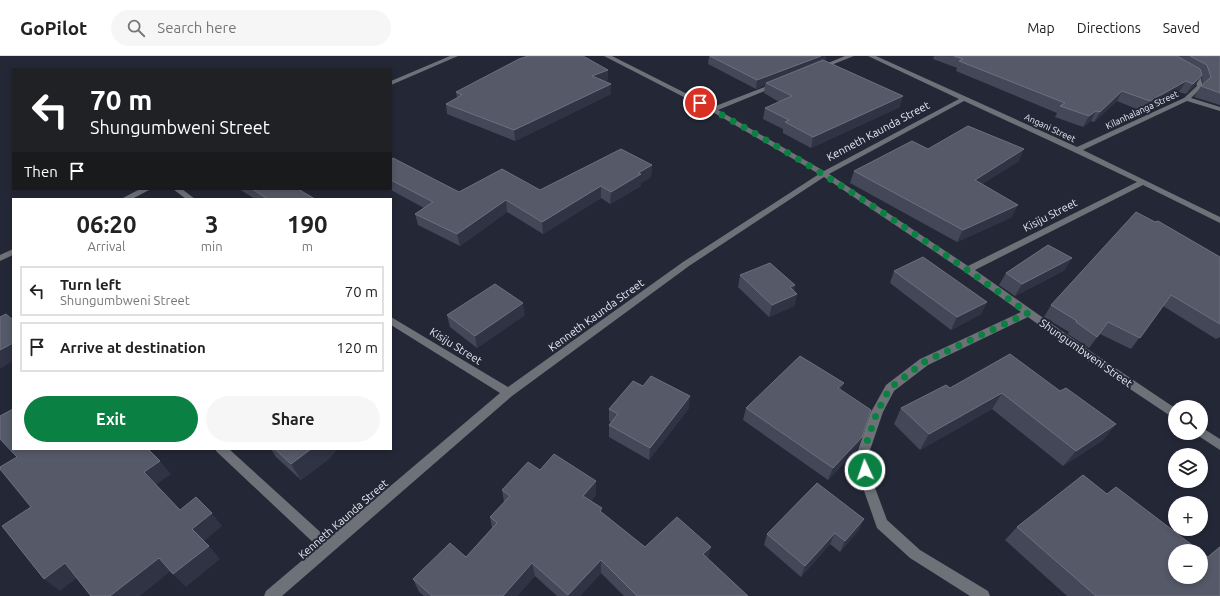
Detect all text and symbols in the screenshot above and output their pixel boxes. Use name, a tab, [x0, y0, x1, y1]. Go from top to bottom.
search box	[111, 10, 391, 46]
text: GoPilot	[20, 17, 87, 39]
icon: search	[125, 17, 147, 39]
text: Search here	[157, 19, 237, 36]
text: Map	[1027, 20, 1055, 36]
text: Directions	[1077, 20, 1141, 36]
text: Saved	[1163, 20, 1200, 36]
icon: left	[24, 84, 76, 136]
text: 70 m	[90, 84, 152, 115]
pin	[683, 86, 717, 120]
street label: Kilanhalanga Street	[1104, 89, 1180, 131]
icon: arrive	[689, 92, 711, 114]
street label: Kenneth Kaunda Street	[825, 98, 932, 163]
street label: Angani Street	[1023, 112, 1078, 144]
text: Shungumbweni Street	[90, 117, 270, 137]
icon: arrive	[66, 160, 88, 182]
text: Then	[24, 163, 58, 180]
street label: Kisiju Street	[1021, 196, 1080, 234]
text: 06:20	[76, 211, 136, 238]
text: 3	[205, 211, 218, 238]
text: 190	[287, 211, 328, 238]
text: Arrival	[87, 239, 125, 253]
text: min	[201, 239, 223, 253]
text: m	[302, 239, 313, 253]
text: Turn left	[60, 276, 121, 293]
street label: Kenneth Kaunda Street	[546, 276, 646, 354]
icon: left	[26, 280, 48, 302]
text: 70 m	[345, 283, 378, 300]
text: Shungumbweni Street	[60, 293, 190, 307]
street label: Shungumbweni Street	[1038, 317, 1135, 390]
street label: Kisiju Street	[428, 325, 485, 367]
icon: arrive	[26, 336, 48, 358]
text: Arrive at destination	[60, 339, 206, 356]
text: 120 m	[336, 339, 378, 356]
button: Exit	[24, 396, 198, 442]
button: Share	[206, 396, 380, 442]
map controls	[1168, 400, 1208, 584]
button: search	[1168, 400, 1208, 440]
button: layers	[1168, 448, 1208, 488]
position arrow	[844, 449, 886, 491]
street label: Kenneth Kaunda Street	[296, 476, 391, 561]
button: +	[1168, 496, 1208, 536]
button: −	[1168, 544, 1208, 584]

